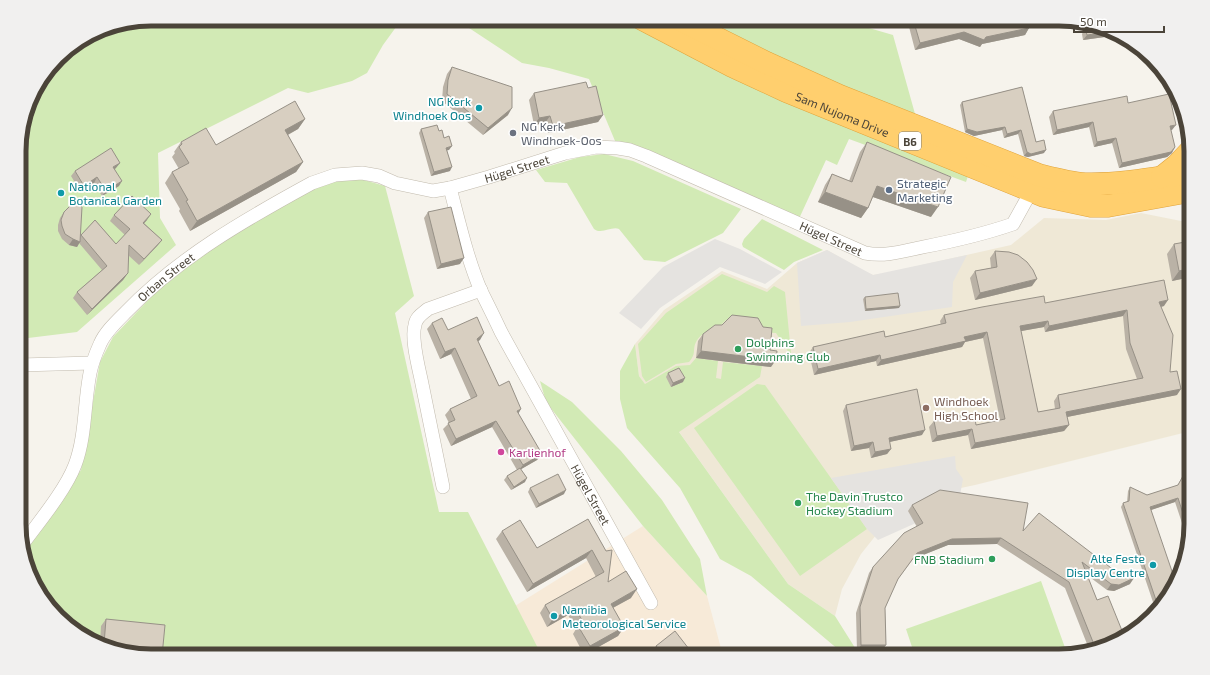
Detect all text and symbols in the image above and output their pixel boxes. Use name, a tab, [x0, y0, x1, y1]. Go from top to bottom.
scale bar	[1074, 8, 1164, 34]
text: 50 m	[1080, 14, 1107, 28]
street label: Sam Nujoma Drive	[794, 89, 891, 139]
place label: NG Kerk Windhoek Oos	[393, 94, 471, 122]
marker: NG Kerk Windhoek Oos	[474, 103, 484, 113]
place label: NG Kerk Windhoek-Oos	[521, 119, 602, 147]
marker: NG Kerk Windhoek-Oos	[508, 128, 518, 138]
road number: B6	[899, 132, 921, 150]
street label: Hügel Street	[483, 151, 551, 185]
place label: Strategic Marketing	[897, 176, 953, 204]
place label: National Botanical Garden	[69, 179, 162, 207]
marker: Strategic Marketing	[884, 185, 894, 195]
marker: National Botanical Garden	[56, 188, 66, 198]
street label: Hügel Street	[798, 218, 865, 258]
street label: Orban Street	[134, 249, 197, 304]
place label: Dolphins Swimming Club	[746, 335, 830, 363]
marker: Dolphins Swimming Club	[733, 344, 743, 354]
place label: Windhoek High School	[934, 394, 999, 422]
marker: Windhoek High School	[921, 403, 931, 413]
place label: Karlienhof	[509, 445, 566, 459]
marker: Karlienhof	[496, 447, 506, 457]
street label: Hügel Street	[569, 462, 614, 528]
place label: The Davin Trustco Hockey Stadium	[806, 489, 903, 517]
marker: The Davin Trustco Hockey Stadium	[793, 498, 803, 508]
place label: Alte Feste Display Centre	[1066, 551, 1145, 579]
place label: FNB Stadium	[914, 552, 984, 566]
marker: FNB Stadium	[987, 554, 997, 564]
marker: Alte Feste Display Centre	[1148, 560, 1158, 570]
place label: Namibia Meteorological Service	[562, 602, 686, 630]
marker: Namibia Meteorological Service	[549, 611, 559, 621]

